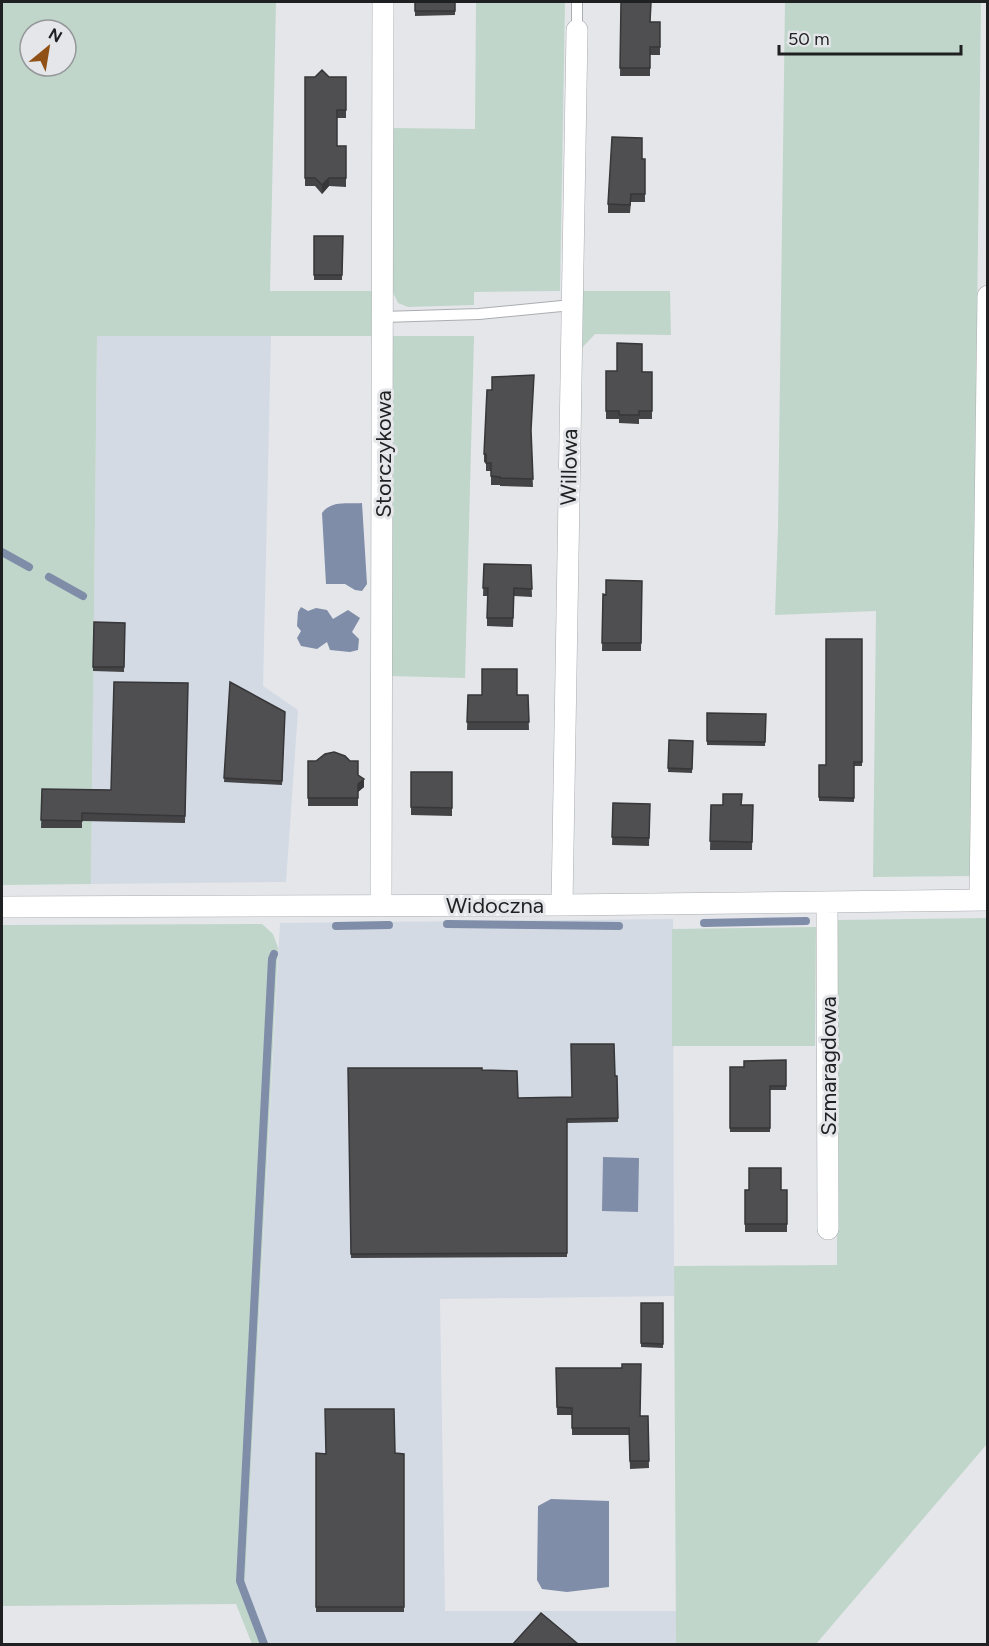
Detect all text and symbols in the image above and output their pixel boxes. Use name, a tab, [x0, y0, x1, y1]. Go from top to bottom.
north arrow	[18, 18, 78, 78]
scale bar	[779, 18, 960, 56]
text: N	[45, 24, 65, 47]
text: 50 m	[788, 28, 830, 50]
street label: Storczykowa	[370, 390, 397, 518]
street label: Willowa	[555, 428, 583, 506]
street label: Widoczna	[446, 892, 544, 919]
street label: Szmaragdowa	[815, 996, 842, 1136]

